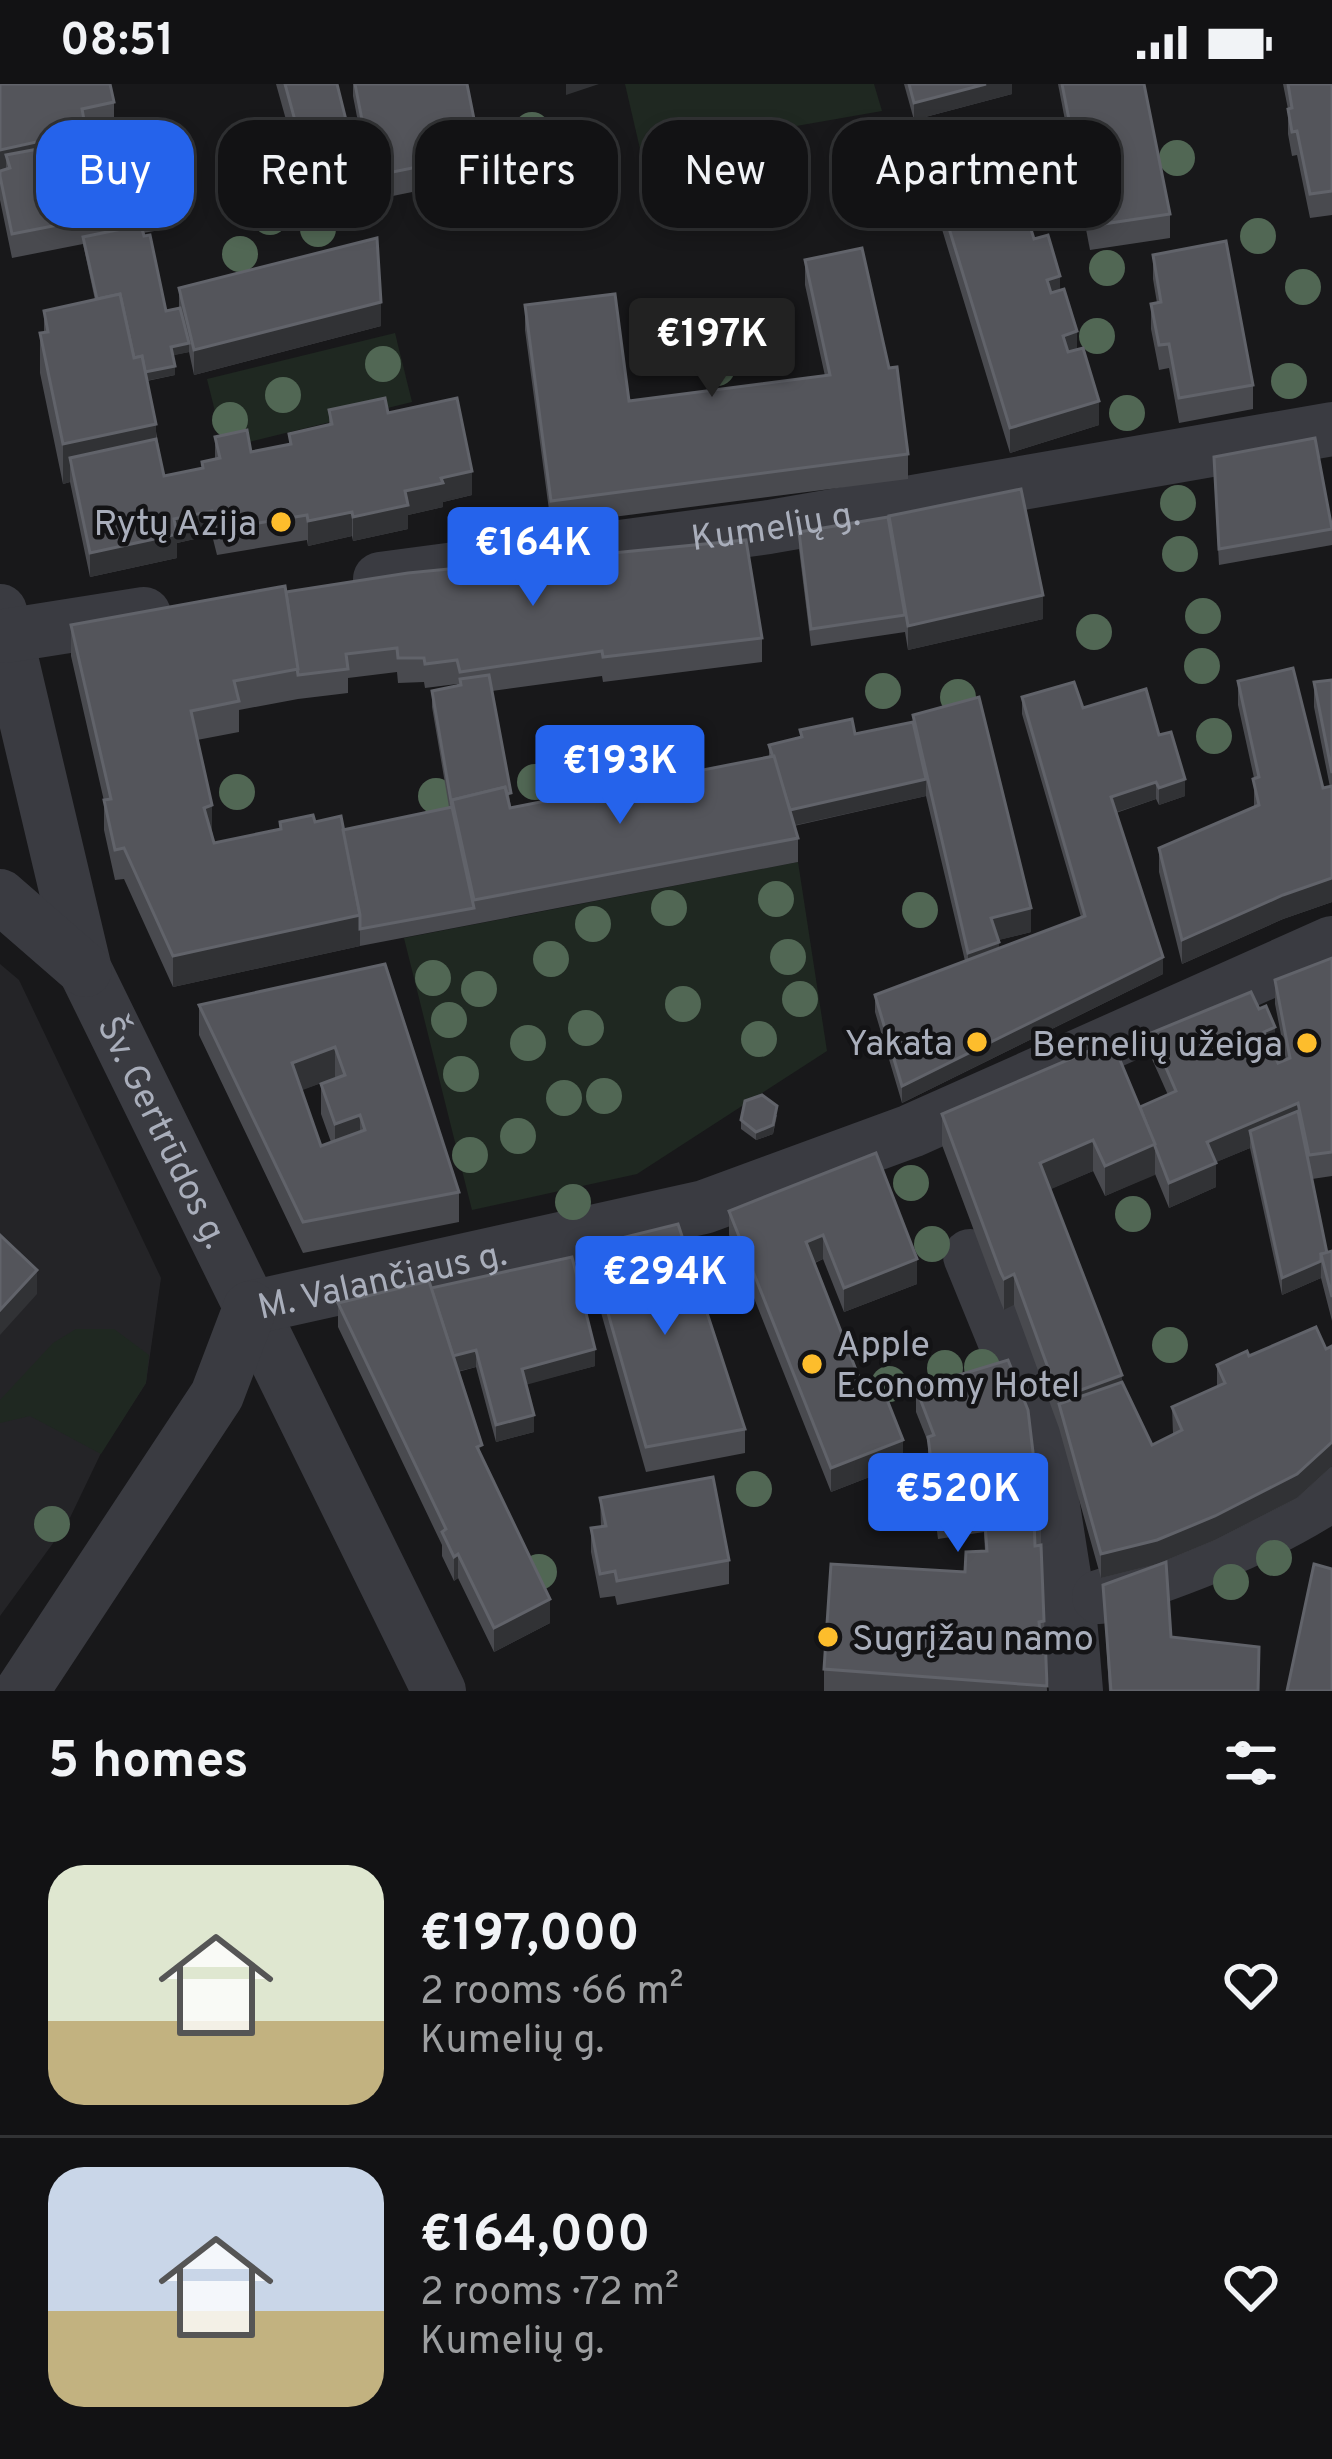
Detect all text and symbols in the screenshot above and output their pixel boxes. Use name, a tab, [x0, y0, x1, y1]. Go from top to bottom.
text: 08:51	[60, 14, 174, 71]
chip: Buy	[36, 120, 194, 228]
chip: Rent	[218, 120, 391, 228]
chip: Filters	[415, 120, 618, 228]
chip: New	[642, 120, 808, 228]
chip: Apartment	[832, 120, 1121, 228]
pin: €197K	[628, 298, 796, 400]
text: €197K	[656, 312, 768, 361]
street label: Kumelių g.	[689, 493, 864, 564]
place label: Rytų Azija	[93, 503, 257, 549]
pin: €164K	[449, 507, 617, 609]
marker: Rytų Azija	[268, 509, 294, 535]
text: €164K	[474, 521, 592, 570]
pin: €193K	[536, 725, 704, 827]
text: €193K	[562, 739, 678, 788]
street label: Šv. Gertrūdos g.	[84, 1009, 237, 1257]
place label: Yakata	[845, 1023, 953, 1069]
place label: Bernelių užeiga	[1032, 1024, 1283, 1070]
marker: Yakata	[964, 1029, 990, 1055]
marker: Bernelių užeiga	[1294, 1030, 1320, 1056]
street label: M. Valančiaus g.	[254, 1233, 511, 1333]
pin: €294K	[581, 1236, 749, 1338]
text: €294K	[602, 1250, 728, 1299]
place label: Apple Economy Hotel	[836, 1324, 1080, 1411]
marker: Apple Economy Hotel	[799, 1351, 825, 1377]
pin: €520K	[874, 1453, 1042, 1555]
text: €520K	[895, 1467, 1021, 1516]
place label: Sugrįžau namo	[852, 1618, 1094, 1664]
marker: Sugrįžau namo	[815, 1624, 841, 1650]
icon: filters	[1218, 1730, 1284, 1796]
text: 5 homes	[48, 1731, 249, 1796]
text: €197,000	[420, 1904, 640, 1969]
icon: home	[144, 1913, 288, 2057]
icon: heart	[1218, 1952, 1284, 2018]
text: 2 rooms · 66 m²	[420, 1969, 684, 2018]
text: Kumelių g.	[420, 2018, 604, 2067]
text: €164,000	[420, 2205, 650, 2270]
icon: home	[144, 2215, 288, 2359]
icon: heart	[1218, 2254, 1284, 2320]
text: 2 rooms · 72 m²	[420, 2270, 679, 2319]
text: Kumelių g.	[420, 2319, 604, 2368]

